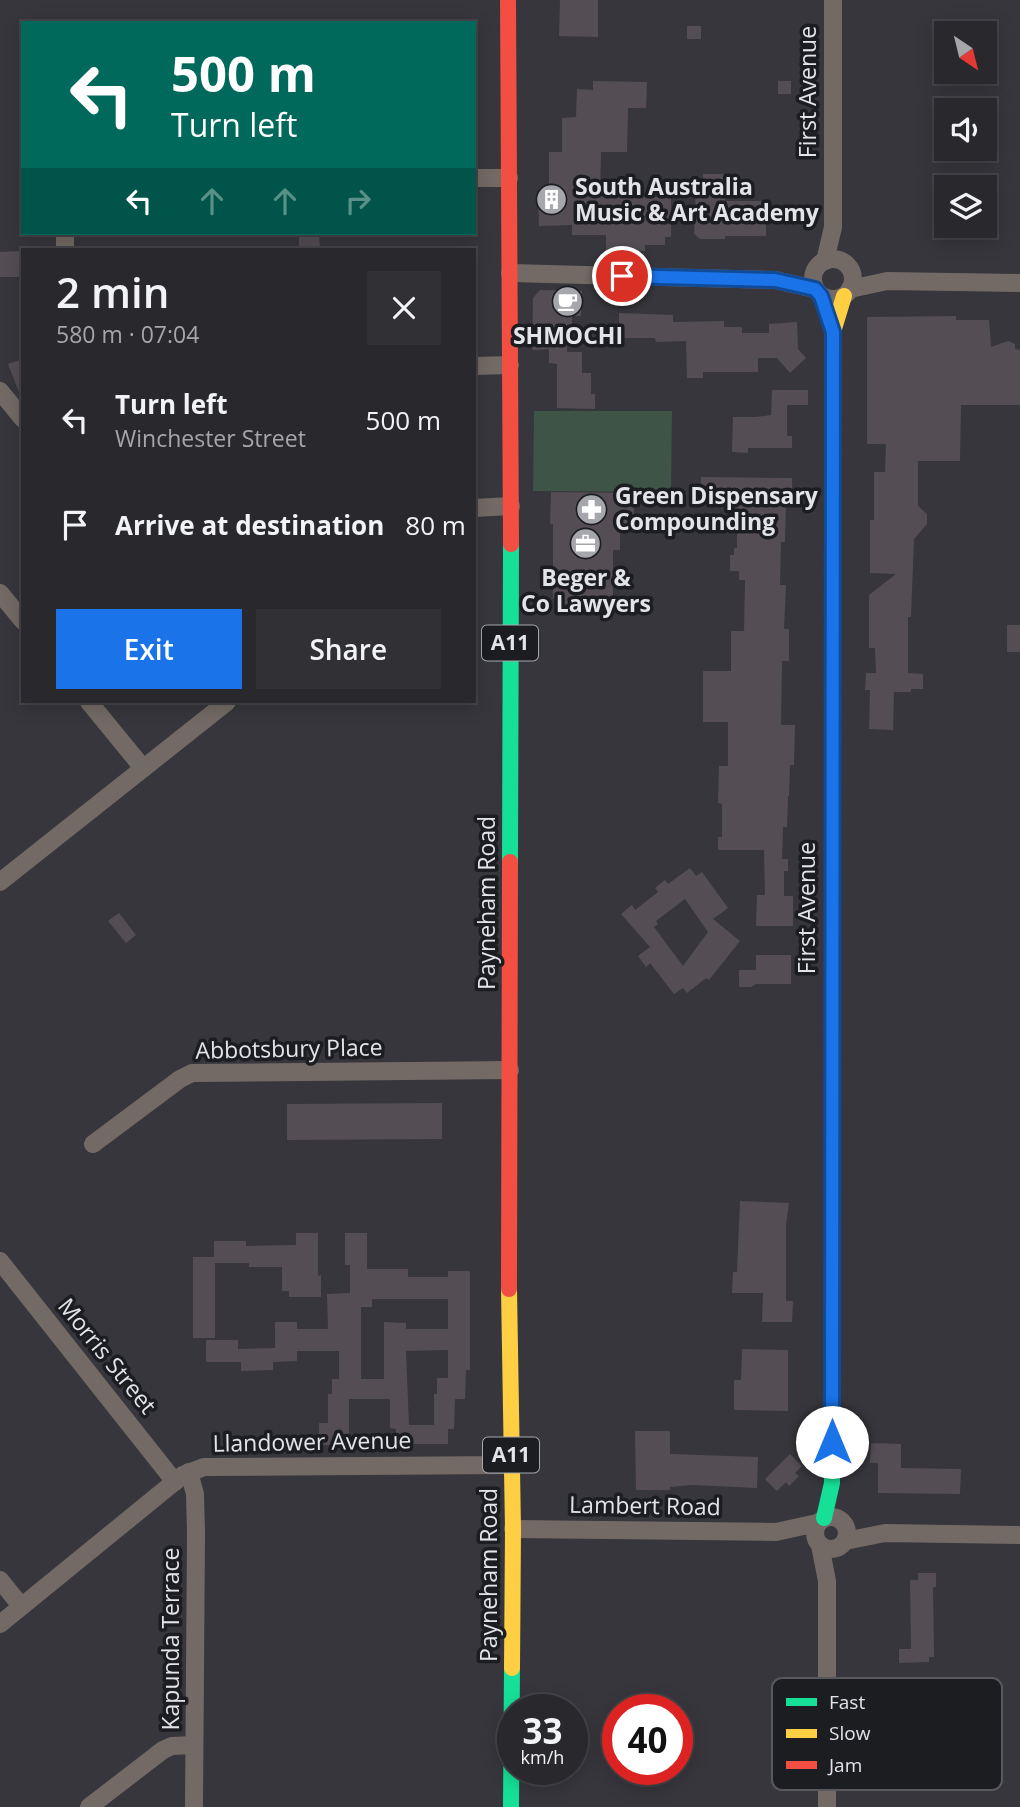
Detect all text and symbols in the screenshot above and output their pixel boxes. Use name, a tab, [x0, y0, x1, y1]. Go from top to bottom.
north arrow	[934, 21, 998, 84]
map controls	[934, 21, 997, 238]
street label: First Avenue	[791, 26, 823, 158]
text: 500 m	[171, 40, 316, 106]
icon: left	[56, 49, 147, 140]
button: sound	[934, 98, 997, 161]
text: Turn left	[171, 103, 297, 146]
place label: South Australia Music & Art Academy	[575, 170, 820, 228]
button: layers	[934, 175, 997, 238]
icon: left	[120, 182, 158, 220]
icon: ahead	[193, 182, 231, 220]
icon: ahead	[266, 182, 304, 220]
icon: right	[339, 182, 377, 220]
building icon: South Australia Music & Art Academy	[535, 183, 569, 217]
pin	[592, 246, 652, 306]
icon: arrive	[603, 257, 641, 295]
text: 2 min	[56, 263, 169, 320]
button: close	[367, 271, 441, 345]
cafe icon: SHMOCHI	[551, 285, 585, 319]
text: 580 m · 07:04	[56, 318, 199, 350]
place label: SHMOCHI	[513, 319, 623, 351]
text: Turn left	[115, 386, 227, 422]
icon: left	[56, 401, 94, 439]
text: 500 m	[366, 402, 441, 438]
text: Winchester Street	[115, 422, 306, 454]
place label: Green Dispensary Compounding	[615, 479, 819, 537]
pharmacy icon: Green Dispensary Compounding	[575, 492, 609, 526]
icon: arrive	[56, 506, 94, 544]
text: Arrive at destination	[115, 507, 384, 543]
text: 80 m	[405, 507, 466, 543]
office icon: Beger & Co Lawyers	[569, 527, 603, 561]
place label: Beger & Co Lawyers	[521, 561, 651, 619]
button: Exit	[56, 609, 242, 689]
button: Share	[256, 609, 441, 689]
road number: A11	[482, 626, 538, 660]
street label: Payneham Road	[470, 816, 502, 990]
street label: First Avenue	[790, 842, 822, 974]
street label: Abbotsbury Place	[195, 1030, 383, 1066]
street label: Morris Street	[51, 1291, 164, 1420]
position arrow	[795, 1405, 869, 1479]
street label: Llandower Avenue	[212, 1423, 412, 1459]
road number: A11	[483, 1438, 539, 1472]
street label: Payneham Road	[472, 1488, 504, 1662]
street label: Lambert Road	[569, 1488, 721, 1522]
street label: Kapunda Terrace	[154, 1547, 186, 1731]
legend	[772, 1678, 1002, 1790]
text: Fast	[829, 1689, 865, 1715]
speed limit sign: 40	[602, 1694, 693, 1785]
text: 33	[522, 1707, 563, 1754]
text: Slow	[829, 1720, 871, 1746]
text: km/h	[521, 1745, 564, 1769]
text: Jam	[827, 1752, 862, 1778]

